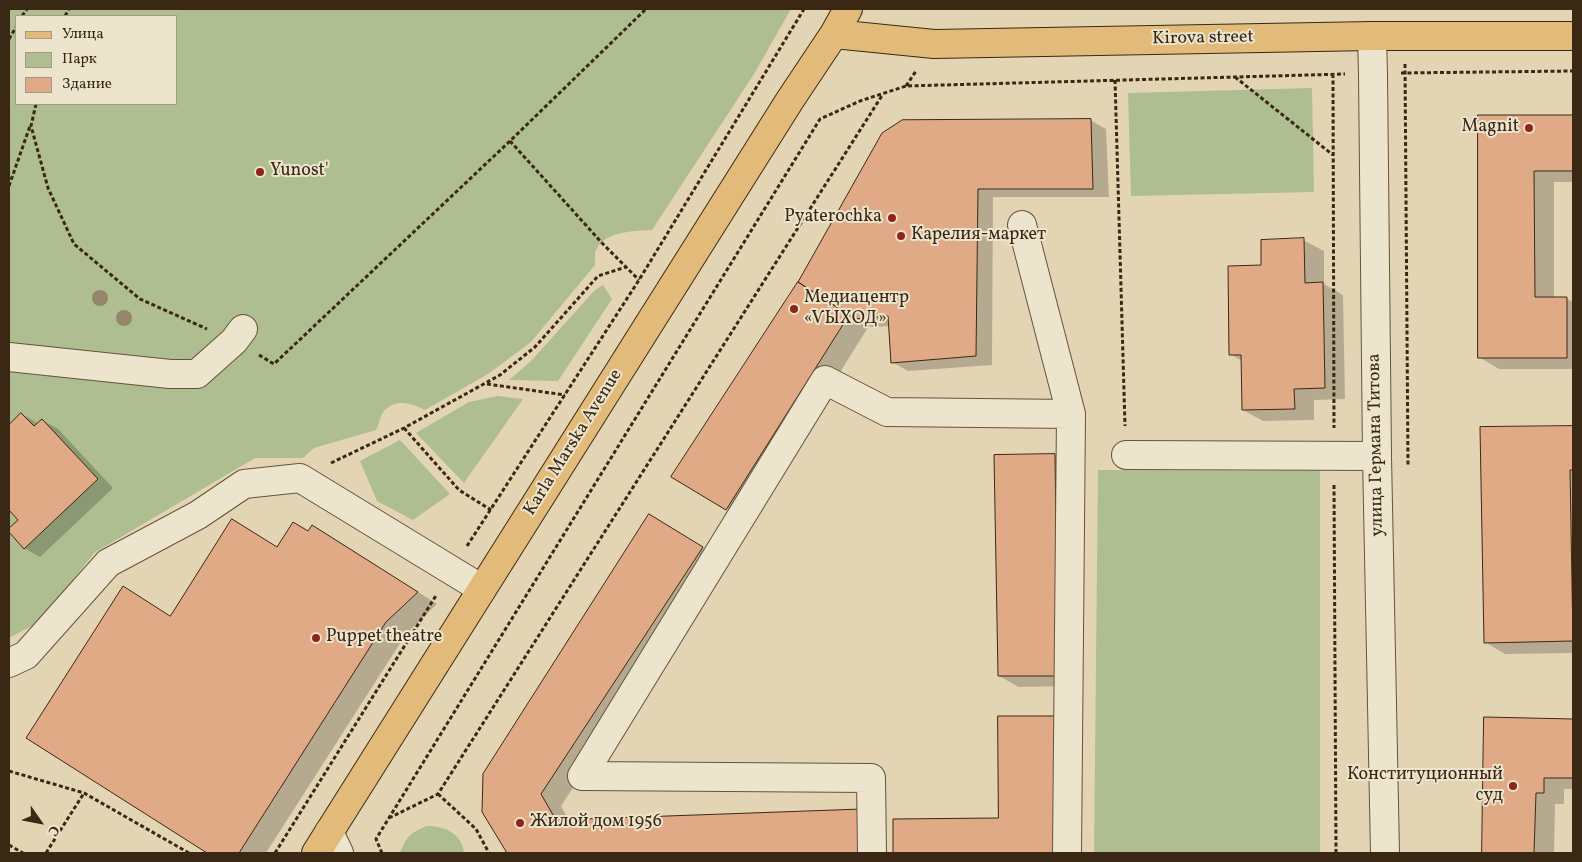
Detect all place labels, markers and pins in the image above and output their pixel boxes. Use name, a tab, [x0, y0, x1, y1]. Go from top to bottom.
place label: Magnit	[1462, 117, 1519, 139]
marker: Magnit	[1523, 122, 1535, 134]
place label: Yunost'	[270, 161, 328, 183]
marker: Yunost'	[254, 166, 266, 178]
place label: Pyaterochka	[784, 207, 882, 229]
marker: Pyaterochka	[886, 212, 898, 224]
place label: Карелия-маркет	[911, 225, 1046, 247]
marker: Карелия-маркет	[895, 230, 907, 242]
place label: Медиацентр «ѴЫХОД»	[804, 288, 909, 330]
marker: Медиацентр «ѴЫХОД»	[788, 303, 800, 315]
place label: Puppet theatre	[326, 627, 442, 649]
marker: Puppet theatre	[310, 632, 322, 644]
place label: Конституционный суд	[1347, 765, 1503, 808]
marker: Конституционный суд	[1507, 780, 1519, 792]
place label: Жилой дом 1956	[530, 812, 662, 834]
marker: Жилой дом 1956	[514, 817, 526, 829]

